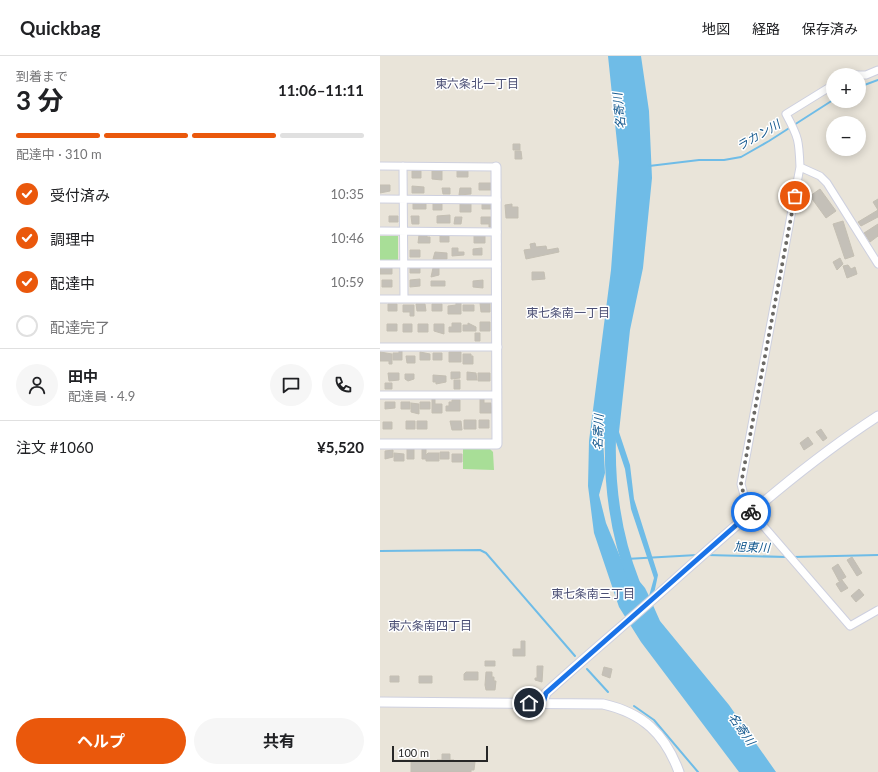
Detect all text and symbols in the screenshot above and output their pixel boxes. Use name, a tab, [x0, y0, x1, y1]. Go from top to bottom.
text: Quickbag	[20, 16, 101, 39]
text: 地図	[702, 20, 730, 37]
text: 経路	[752, 20, 780, 37]
text: 保存済み	[802, 20, 858, 37]
text: 到着まで	[16, 68, 68, 84]
map controls	[826, 68, 866, 156]
button: +	[826, 68, 866, 108]
district label: 東六条北一丁目	[435, 76, 519, 91]
text: 11:06–11:11	[278, 81, 364, 99]
text: 3 分	[16, 84, 63, 116]
water label: 名寄川	[609, 90, 628, 130]
water label: ラカン川	[733, 116, 784, 153]
button: −	[826, 116, 866, 156]
text: 配達中 · 310 m	[16, 146, 102, 162]
pin	[778, 179, 812, 213]
icon: check	[16, 183, 38, 205]
icon: bag	[784, 185, 806, 207]
text: 受付済み	[50, 186, 110, 204]
text: 10:35	[331, 186, 364, 202]
icon: check	[16, 227, 38, 249]
text: 調理中	[50, 230, 95, 248]
text: 10:46	[331, 230, 364, 246]
icon: check	[16, 271, 38, 293]
text: 配達中	[50, 274, 95, 292]
text: 10:59	[331, 274, 364, 290]
district label: 東七条南一丁目	[526, 305, 610, 320]
text: 配達完了	[50, 318, 110, 336]
button: person	[16, 364, 58, 406]
button: chat	[270, 364, 312, 406]
button: phone	[322, 364, 364, 406]
text: 田中	[68, 367, 98, 385]
text: 配達員 · 4.9	[68, 388, 135, 404]
water label: 名寄川	[590, 412, 606, 450]
text: 注文 #1060	[16, 438, 93, 456]
text: ¥5,520	[317, 438, 364, 456]
courier	[731, 492, 771, 532]
icon: bike	[740, 501, 762, 523]
water label: 旭東川	[734, 539, 772, 555]
district label: 東七条南三丁目	[551, 586, 635, 601]
district label: 東六条南四丁目	[388, 618, 472, 633]
pin	[512, 686, 546, 720]
icon: home	[518, 692, 540, 714]
water label: 名寄川	[726, 710, 760, 750]
button: ヘルプ	[16, 718, 186, 764]
button: 共有	[194, 718, 364, 764]
scale bar	[392, 744, 488, 763]
text: 100 m	[398, 746, 429, 759]

